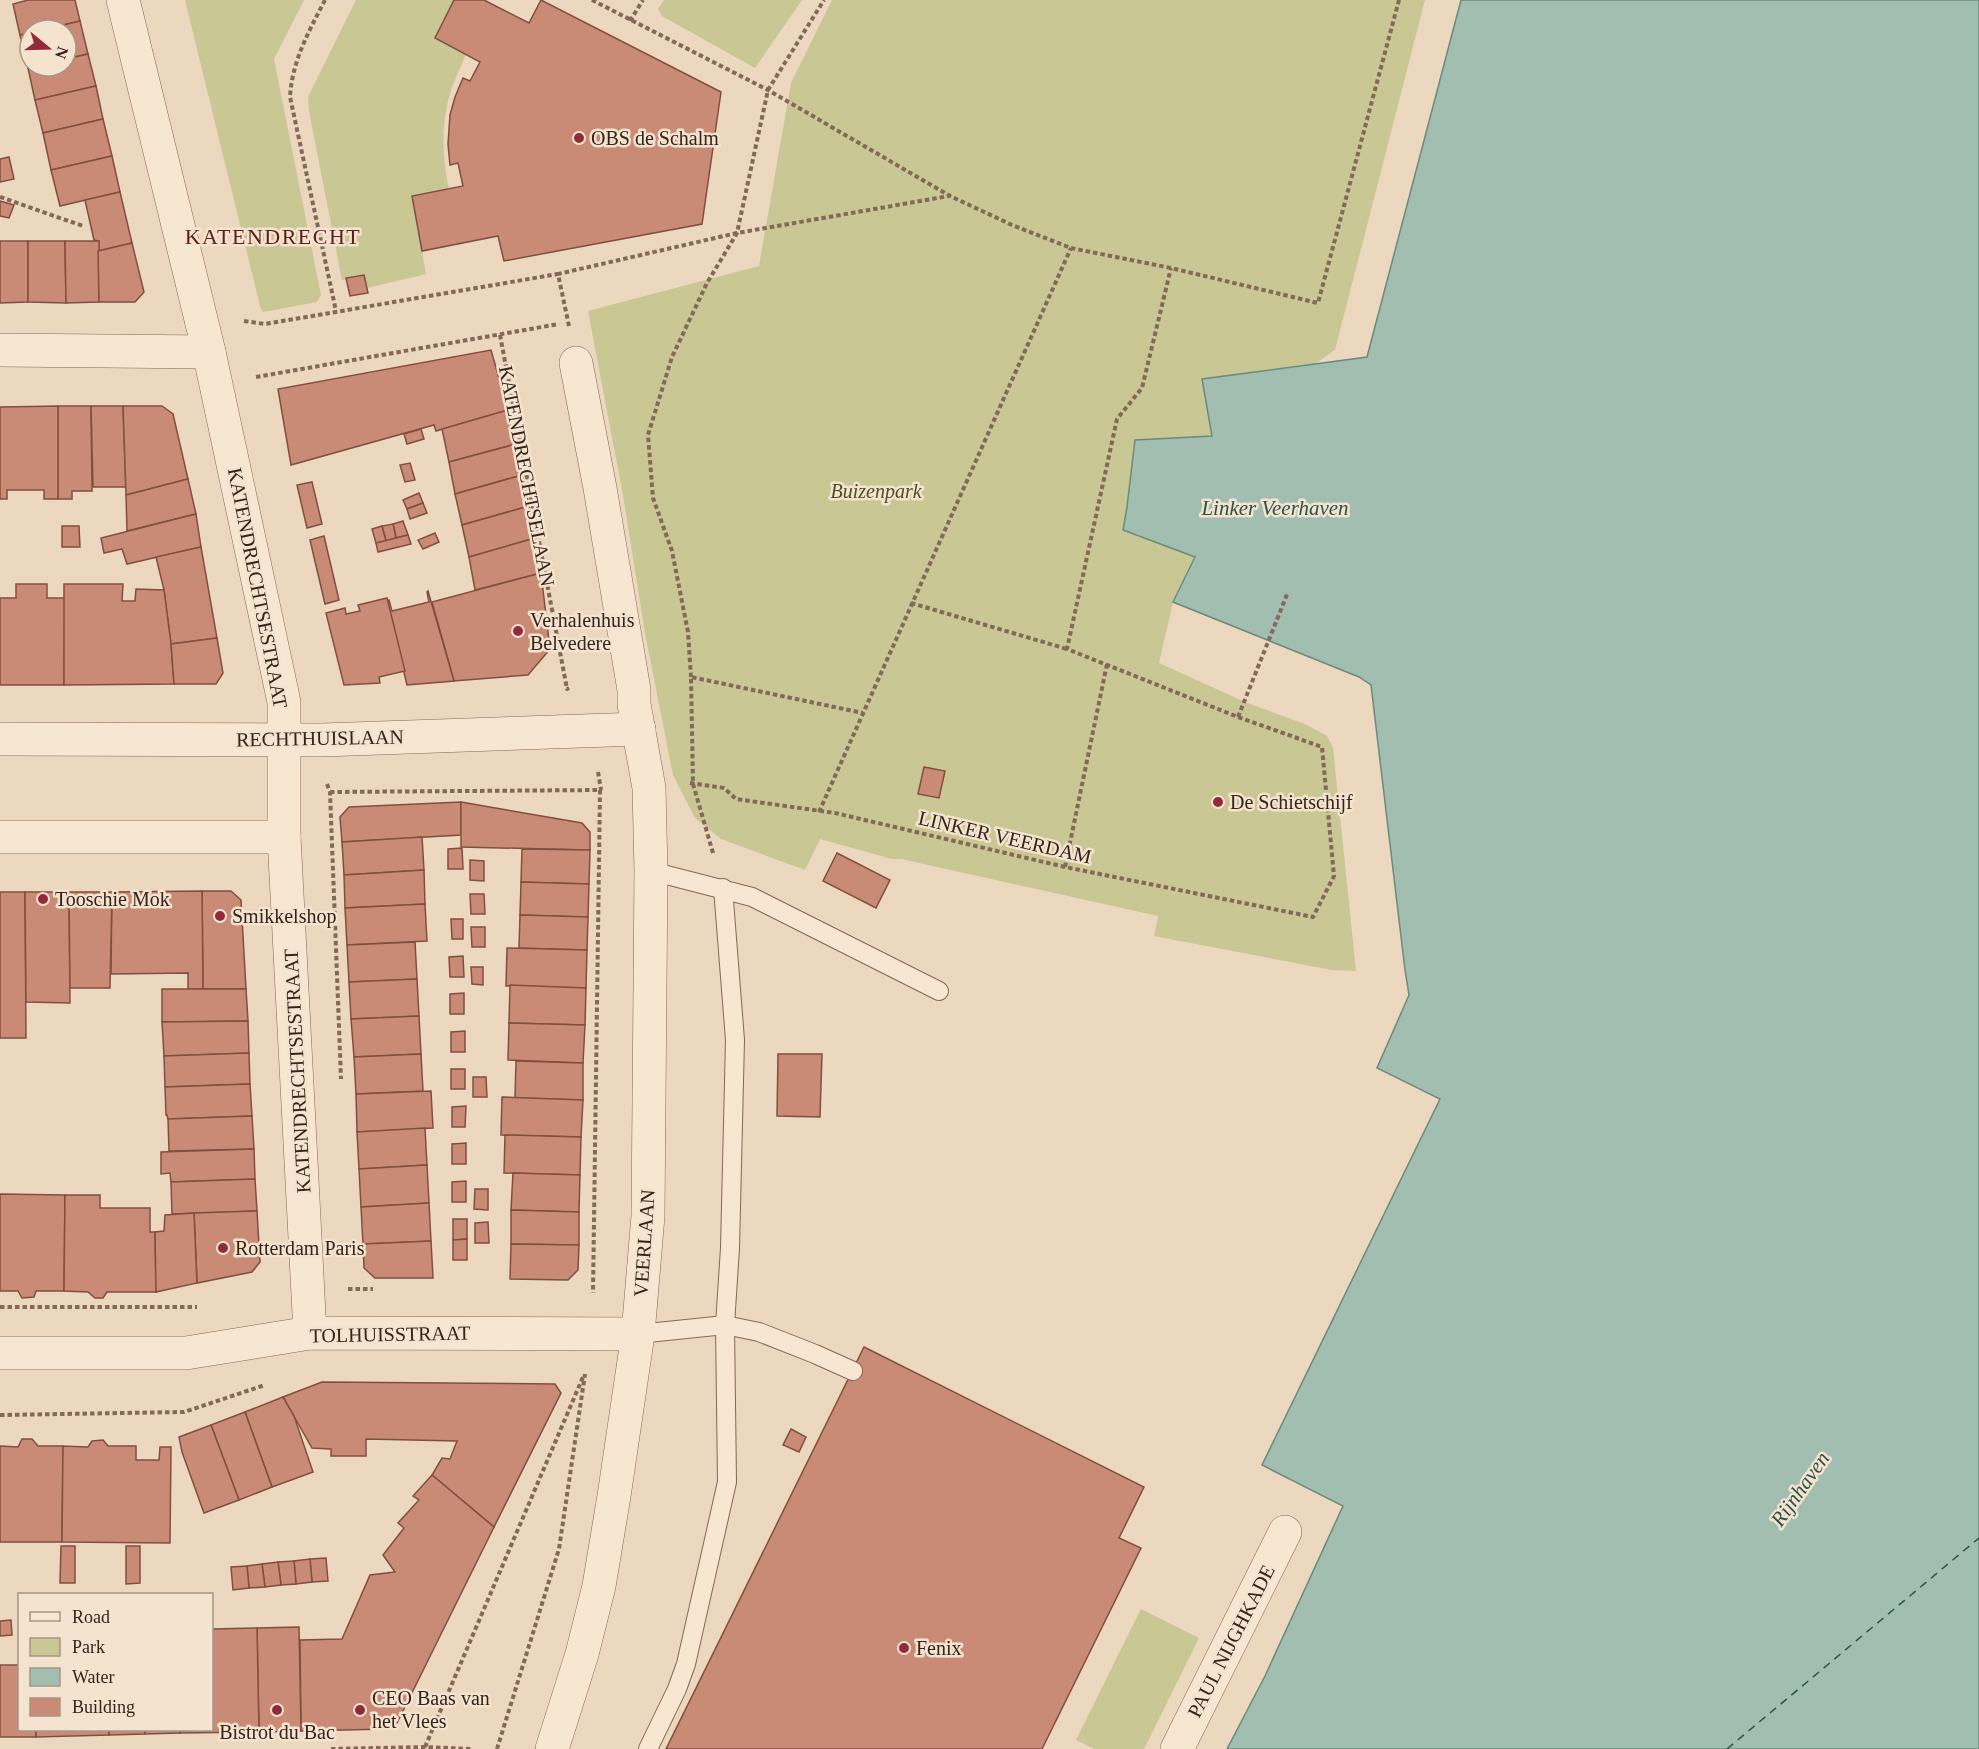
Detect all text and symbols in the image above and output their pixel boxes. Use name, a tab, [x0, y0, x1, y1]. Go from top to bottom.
north arrow	[18, 18, 78, 78]
text: N	[52, 44, 72, 61]
place label: OBS de Schalm	[591, 127, 719, 149]
marker: OBS de Schalm	[572, 131, 586, 145]
district label: KATENDRECHT	[185, 224, 361, 249]
street label: KATENDRECHTSELAAN	[495, 364, 559, 588]
street label: KATENDRECHTSESTRAAT	[224, 466, 292, 710]
park label: Buizenpark	[830, 480, 923, 503]
water label: Linker Veerhaven	[1200, 496, 1349, 520]
place label: Verhalenhuis Belvedere	[530, 609, 635, 654]
marker: Verhalenhuis Belvedere	[511, 624, 525, 638]
street label: RECHTHUISLAAN	[236, 726, 404, 750]
place label: De Schietschijf	[1230, 791, 1353, 814]
marker: De Schietschijf	[1211, 795, 1225, 809]
street label: LINKER VEERDAM	[916, 806, 1094, 868]
place label: Tooschie Mok	[55, 888, 170, 910]
marker: Tooschie Mok	[36, 892, 50, 906]
place label: Smikkelshop	[232, 905, 336, 928]
marker: Smikkelshop	[213, 909, 227, 923]
street label: KATENDRECHTSESTRAAT	[280, 948, 314, 1194]
street label: VEERLAAN	[629, 1188, 659, 1298]
place label: Rotterdam Paris	[235, 1237, 365, 1259]
marker: Rotterdam Paris	[216, 1241, 230, 1255]
street label: TOLHUISSTRAAT	[309, 1322, 471, 1346]
water label: Rijnhaven	[1765, 1447, 1834, 1532]
street label: PAUL NIJGHKADE	[1183, 1561, 1279, 1721]
legend	[18, 1593, 213, 1731]
text: Road	[72, 1607, 110, 1627]
text: Park	[72, 1637, 105, 1657]
place label: Fenix	[916, 1637, 962, 1659]
marker: Fenix	[897, 1641, 911, 1655]
text: Water	[72, 1667, 115, 1687]
place label: CEO Baas van het Vlees	[372, 1687, 490, 1732]
text: Building	[72, 1697, 135, 1717]
marker: Bistrot du Bac	[270, 1703, 284, 1717]
marker: CEO Baas van het Vlees	[353, 1703, 367, 1717]
place label: Bistrot du Bac	[219, 1721, 335, 1743]

